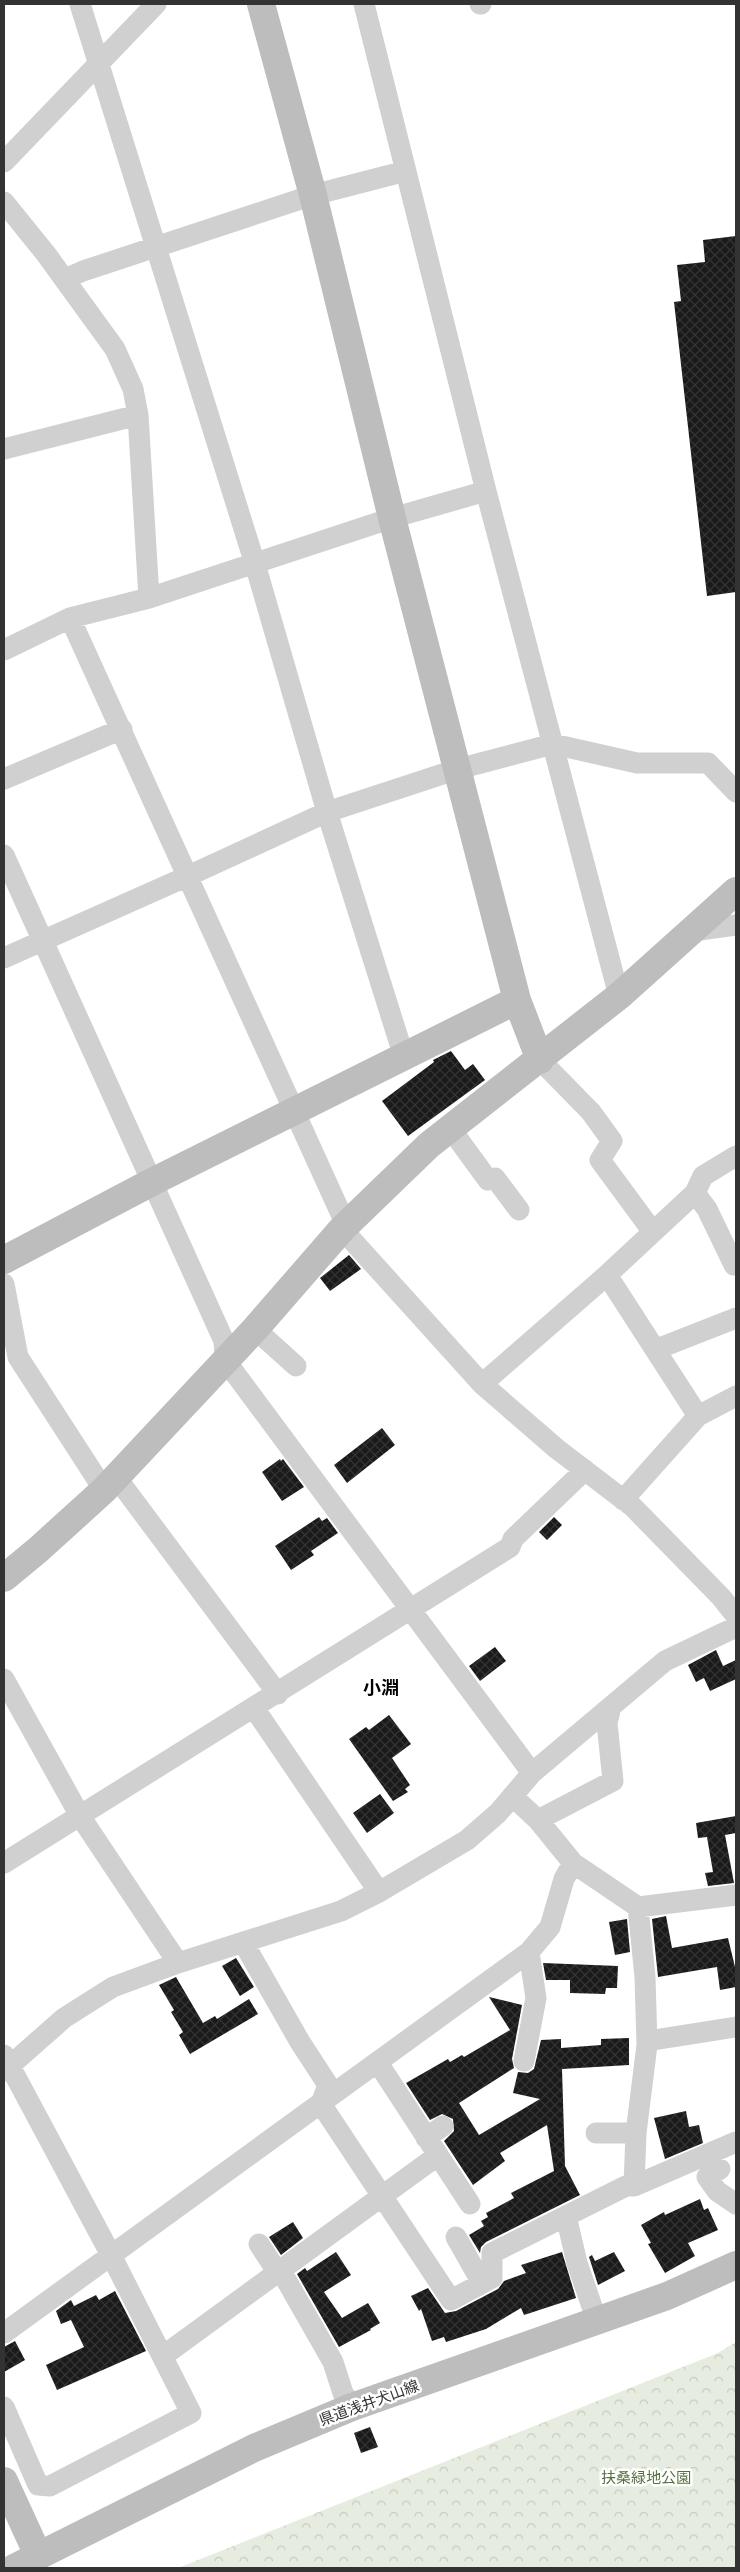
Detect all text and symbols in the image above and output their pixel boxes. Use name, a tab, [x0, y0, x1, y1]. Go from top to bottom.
district label: 小淵	[363, 1677, 399, 1699]
street label: 県道浅井犬山線	[317, 2377, 421, 2429]
park label: 扶桑緑地公園	[601, 2469, 691, 2487]

